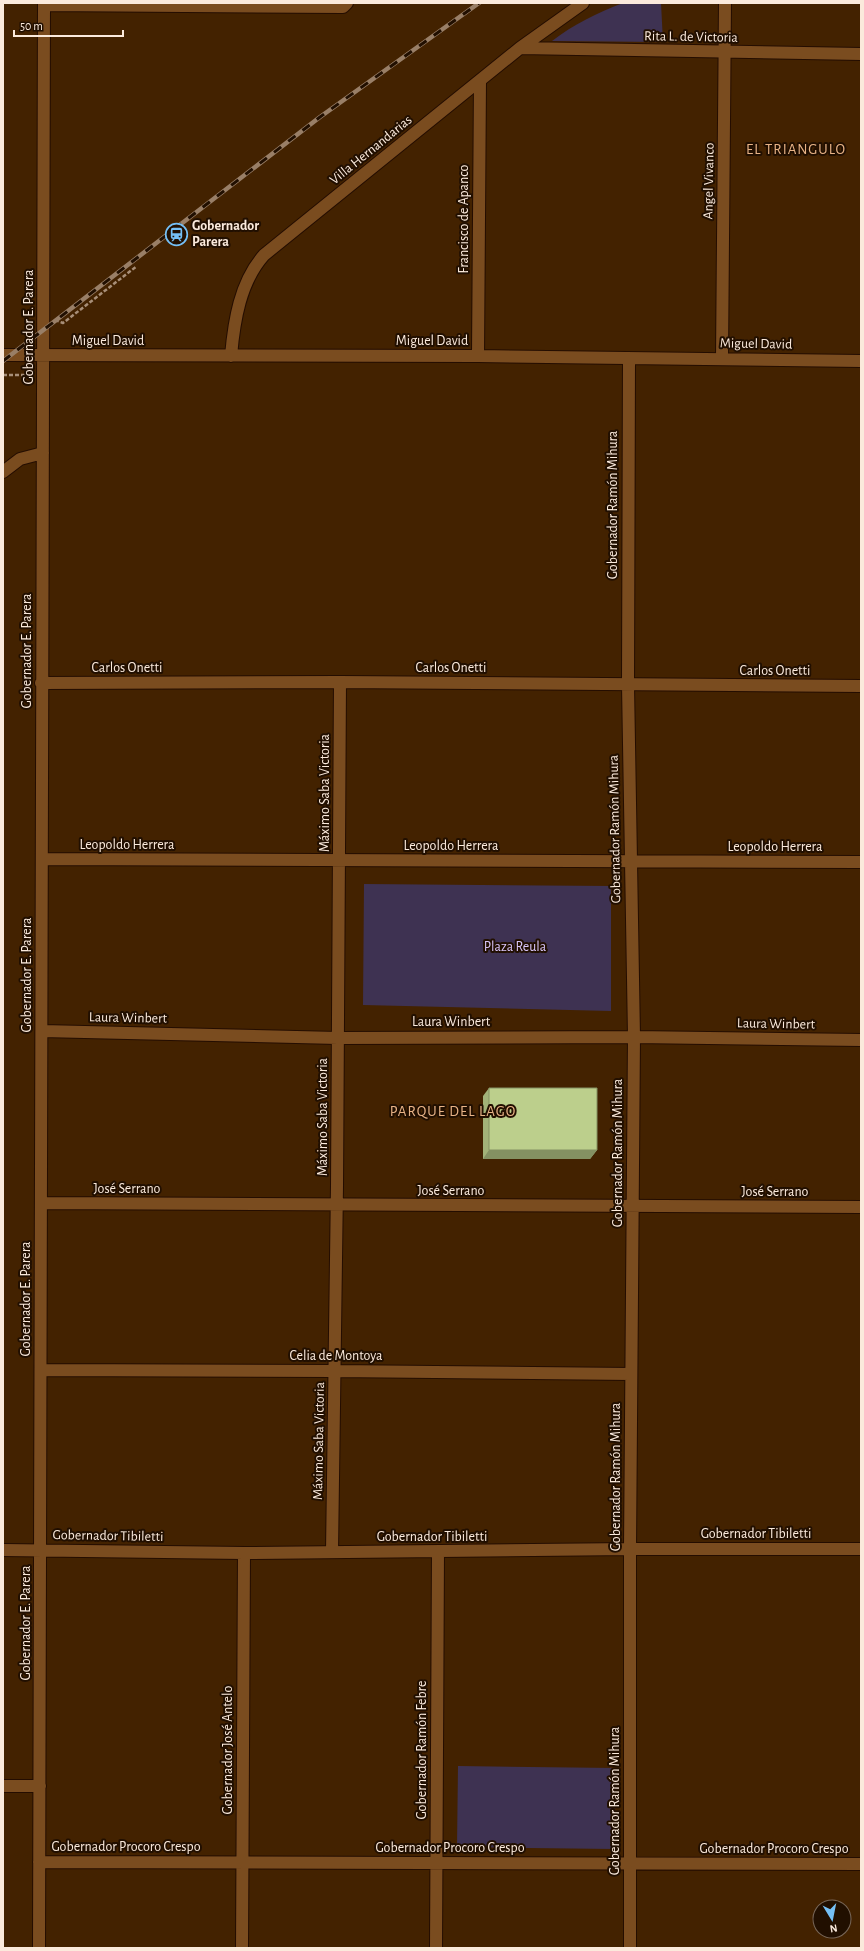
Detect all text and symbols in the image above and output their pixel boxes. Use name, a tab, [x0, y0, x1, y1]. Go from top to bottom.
scale bar	[14, 12, 123, 38]
text: 50 m	[20, 20, 43, 32]
street label: Rita L. de Victoria	[644, 29, 739, 45]
street label: Villa Hernandarias	[327, 113, 415, 187]
street label: Angel Vivanco	[701, 142, 717, 220]
district label: EL TRIANGULO	[746, 142, 846, 157]
street label: Francisco de Apanco	[457, 164, 471, 273]
place label: Gobernador Parera	[192, 219, 259, 249]
station icon: Gobernador Parera	[164, 221, 190, 247]
street label: Gobernador E. Parera	[22, 269, 36, 384]
street label: Miguel David	[72, 334, 144, 348]
street label: Miguel David	[396, 334, 468, 348]
street label: Miguel David	[720, 336, 792, 352]
street label: Gobernador Ramón Mihura	[606, 430, 620, 579]
street label: Gobernador E. Parera	[20, 593, 34, 708]
street label: Carlos Onetti	[92, 661, 162, 675]
street label: Carlos Onetti	[416, 661, 486, 675]
street label: Carlos Onetti	[740, 664, 810, 678]
street label: Máximo Saba Victoria	[318, 733, 332, 852]
street label: Gobernador Ramón Mihura	[607, 754, 623, 903]
street label: Leopoldo Herrera	[80, 838, 175, 852]
street label: Leopoldo Herrera	[404, 839, 499, 853]
street label: Leopoldo Herrera	[728, 840, 823, 854]
street label: Gobernador E. Parera	[20, 917, 34, 1032]
park label: Plaza Reula	[484, 940, 547, 954]
street label: Laura Winbert	[89, 1010, 168, 1026]
street label: Laura Winbert	[412, 1015, 491, 1029]
street label: Laura Winbert	[737, 1016, 816, 1032]
street label: Máximo Saba Victoria	[316, 1057, 330, 1176]
street label: Gobernador Ramón Mihura	[611, 1078, 625, 1227]
district label: PARQUE DEL LAGO	[390, 1104, 516, 1119]
street label: José Serrano	[94, 1182, 161, 1196]
street label: José Serrano	[418, 1184, 485, 1198]
street label: José Serrano	[742, 1185, 809, 1199]
street label: Gobernador E. Parera	[19, 1241, 33, 1356]
street label: Celia de Montoya	[290, 1349, 383, 1363]
street label: Máximo Saba Victoria	[311, 1381, 327, 1500]
street label: Gobernador Ramón Mihura	[609, 1402, 623, 1551]
street label: Gobernador Tibiletti	[701, 1527, 811, 1541]
street label: Gobernador Tibiletti	[53, 1528, 163, 1544]
street label: Gobernador Tibiletti	[377, 1530, 487, 1544]
street label: Gobernador E. Parera	[19, 1565, 33, 1680]
street label: Gobernador Ramón Febre	[415, 1681, 429, 1820]
street label: Gobernador José Antelo	[221, 1685, 235, 1814]
street label: Gobernador Ramón Mihura	[608, 1726, 622, 1875]
street label: Gobernador Procoro Crespo	[51, 1840, 201, 1854]
street label: Gobernador Procoro Crespo	[375, 1841, 525, 1855]
street label: Gobernador Procoro Crespo	[699, 1842, 849, 1856]
north arrow	[812, 1899, 852, 1939]
text: N	[829, 1922, 838, 1934]

